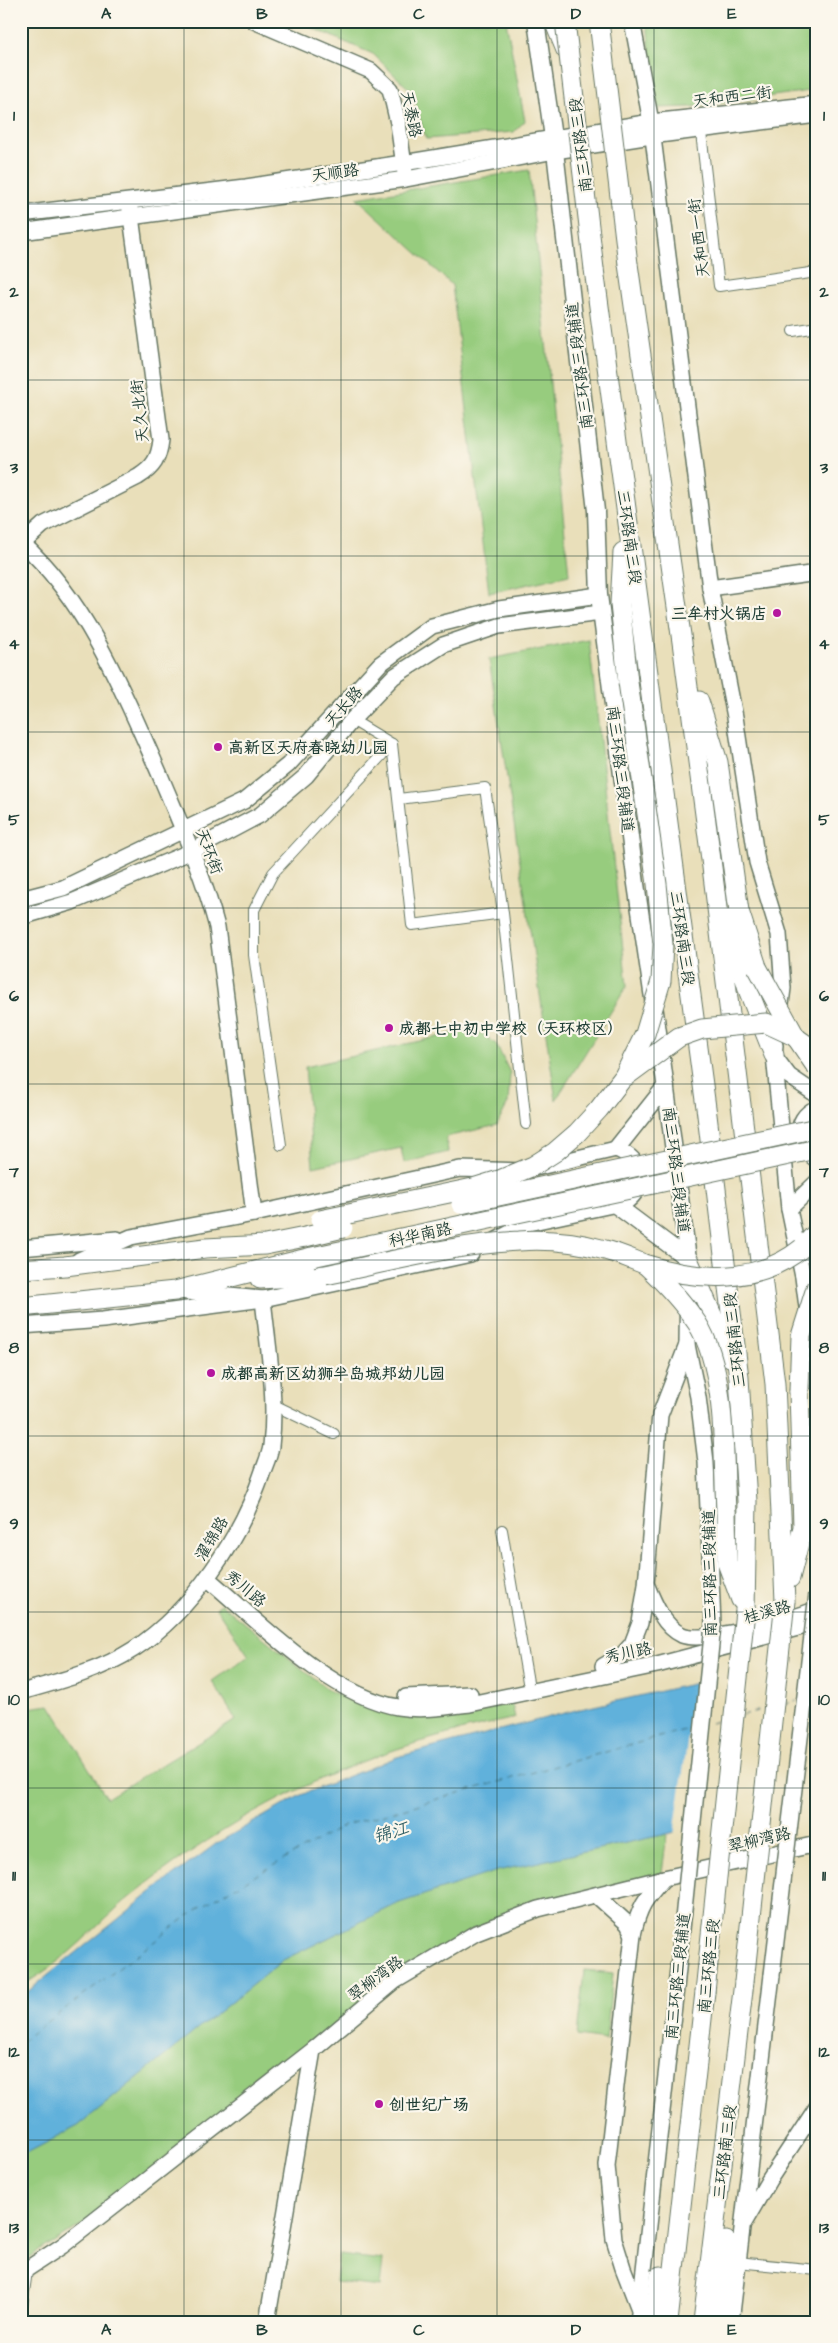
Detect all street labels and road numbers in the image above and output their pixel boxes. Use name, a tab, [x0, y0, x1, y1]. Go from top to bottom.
street label: 天和西二街	[691, 81, 773, 113]
street label: 天泰路	[395, 88, 427, 140]
street label: 南三环路三段	[564, 96, 598, 194]
street label: 天顺路	[310, 159, 360, 187]
street label: 天和西一街	[683, 197, 715, 279]
street label: 南三环路三段辅道	[561, 301, 599, 431]
street label: 天久北街	[126, 378, 154, 444]
street label: 三环路南三段	[611, 488, 647, 586]
street label: 天长路	[320, 681, 368, 732]
street label: 南三环路三段辅道	[601, 704, 639, 834]
street label: 天环街	[190, 825, 228, 878]
street label: 三环路南三段	[664, 889, 700, 987]
street label: 南三环路三段辅道	[657, 1105, 695, 1235]
street label: 科华南路	[387, 1218, 454, 1252]
street label: 三环路南三段	[719, 1291, 751, 1389]
street label: 南三环路三段辅道	[698, 1509, 722, 1637]
street label: 濯锦路	[190, 1512, 234, 1565]
street label: 秀川路	[220, 1565, 271, 1613]
street label: 桂溪路	[741, 1595, 793, 1629]
street label: 秀川路	[602, 1637, 654, 1669]
street label: 翠柳湾路	[726, 1822, 793, 1858]
street label: 南三环路三段辅道	[660, 1911, 696, 2041]
street label: 南三环路三段	[693, 1917, 725, 2015]
street label: 翠柳湾路	[343, 1951, 408, 2007]
street label: 三环路南三段	[708, 2103, 742, 2201]

